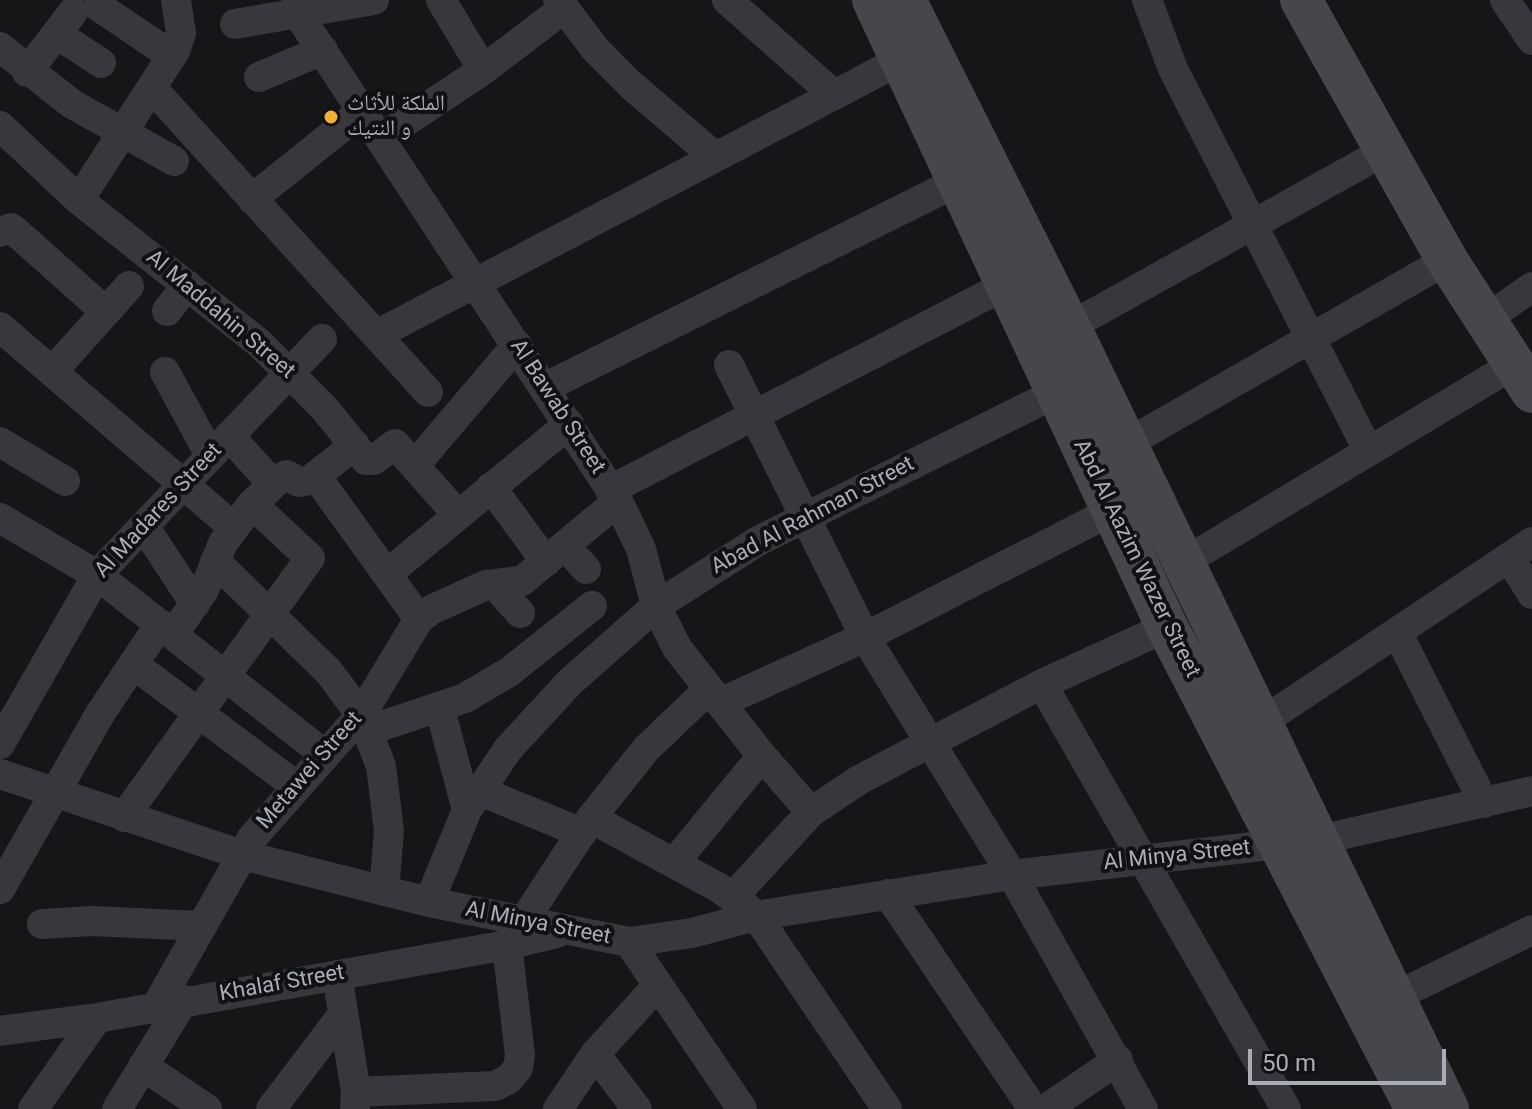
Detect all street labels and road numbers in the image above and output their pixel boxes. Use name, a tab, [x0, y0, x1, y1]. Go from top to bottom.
street label: Al Maddahin Street	[140, 245, 300, 385]
street label: Al Bawab Street	[504, 335, 610, 479]
street label: Abd Al Aazim Wazer Street	[1067, 436, 1205, 682]
street label: Al Madares Street	[90, 438, 228, 584]
street label: Abad Al Rahman Street	[707, 451, 919, 581]
street label: Metawei Street	[252, 707, 368, 835]
street label: Al Minya Street	[1102, 835, 1252, 877]
street label: Al Minya Street	[463, 897, 613, 951]
street label: Khalaf Street	[217, 960, 347, 1008]

